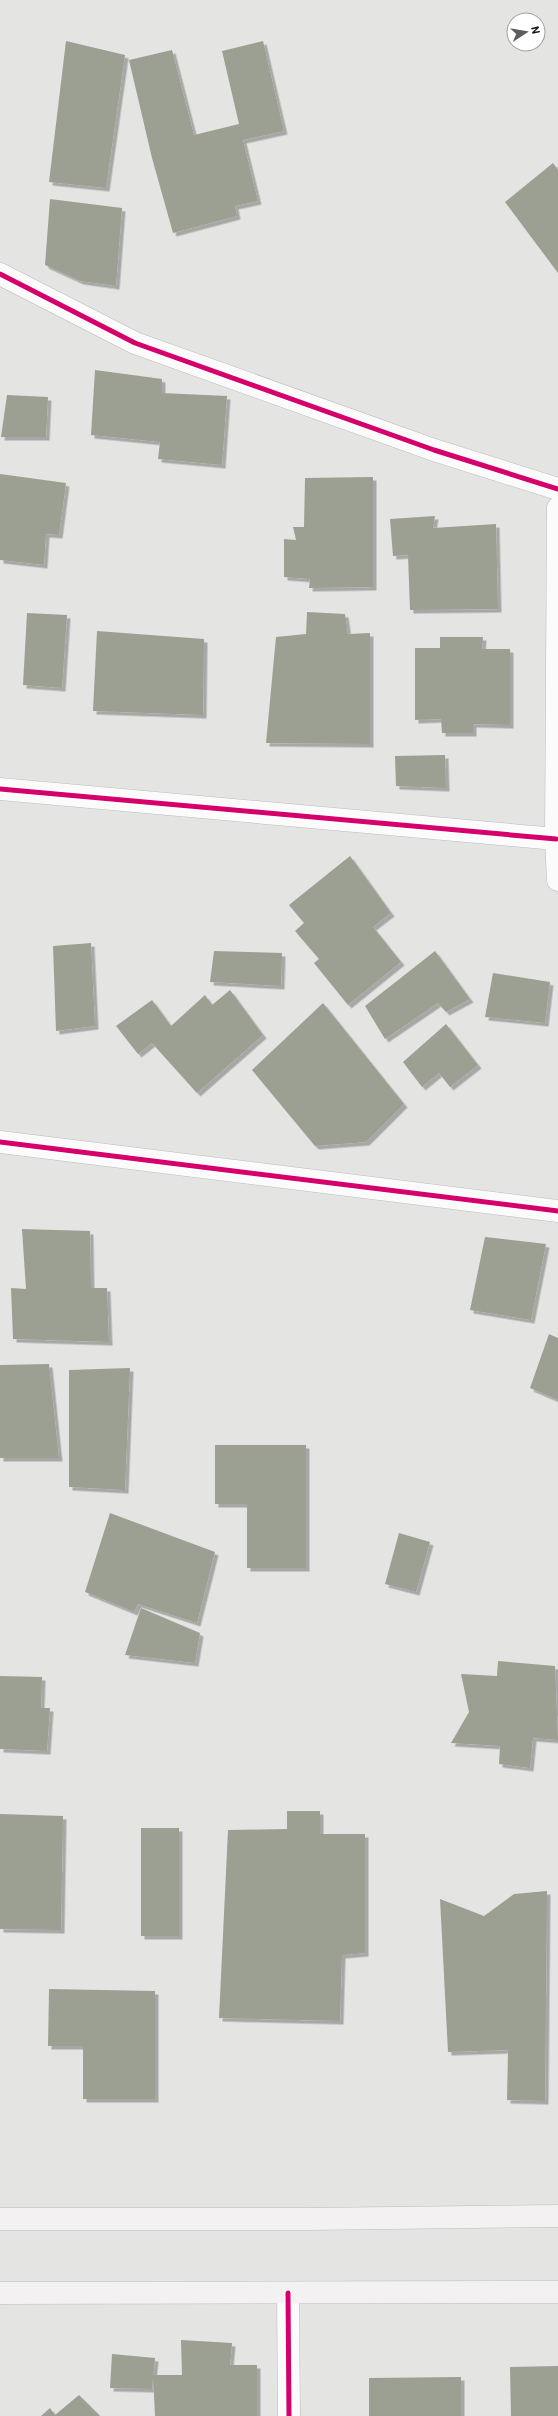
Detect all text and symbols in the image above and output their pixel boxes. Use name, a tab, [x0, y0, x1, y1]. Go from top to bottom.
north arrow	[506, 12, 546, 52]
text: N	[529, 25, 543, 35]

